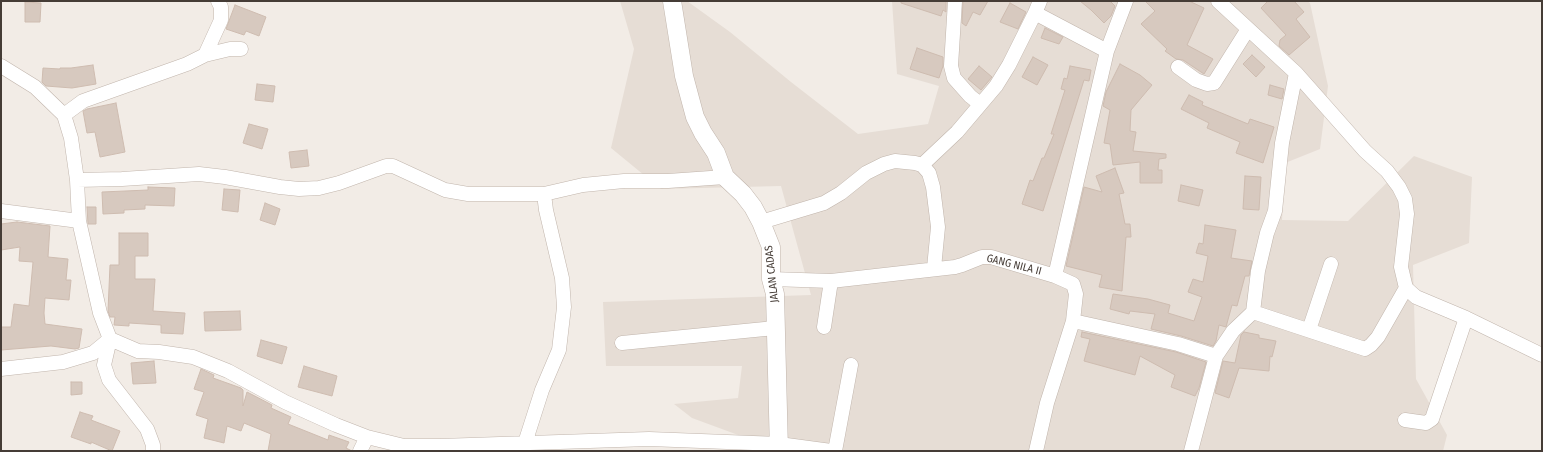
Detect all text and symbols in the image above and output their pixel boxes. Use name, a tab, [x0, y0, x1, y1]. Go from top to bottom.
street label: JALAN CADAS	[762, 245, 782, 303]
street label: GANG NILA II	[985, 252, 1043, 278]

